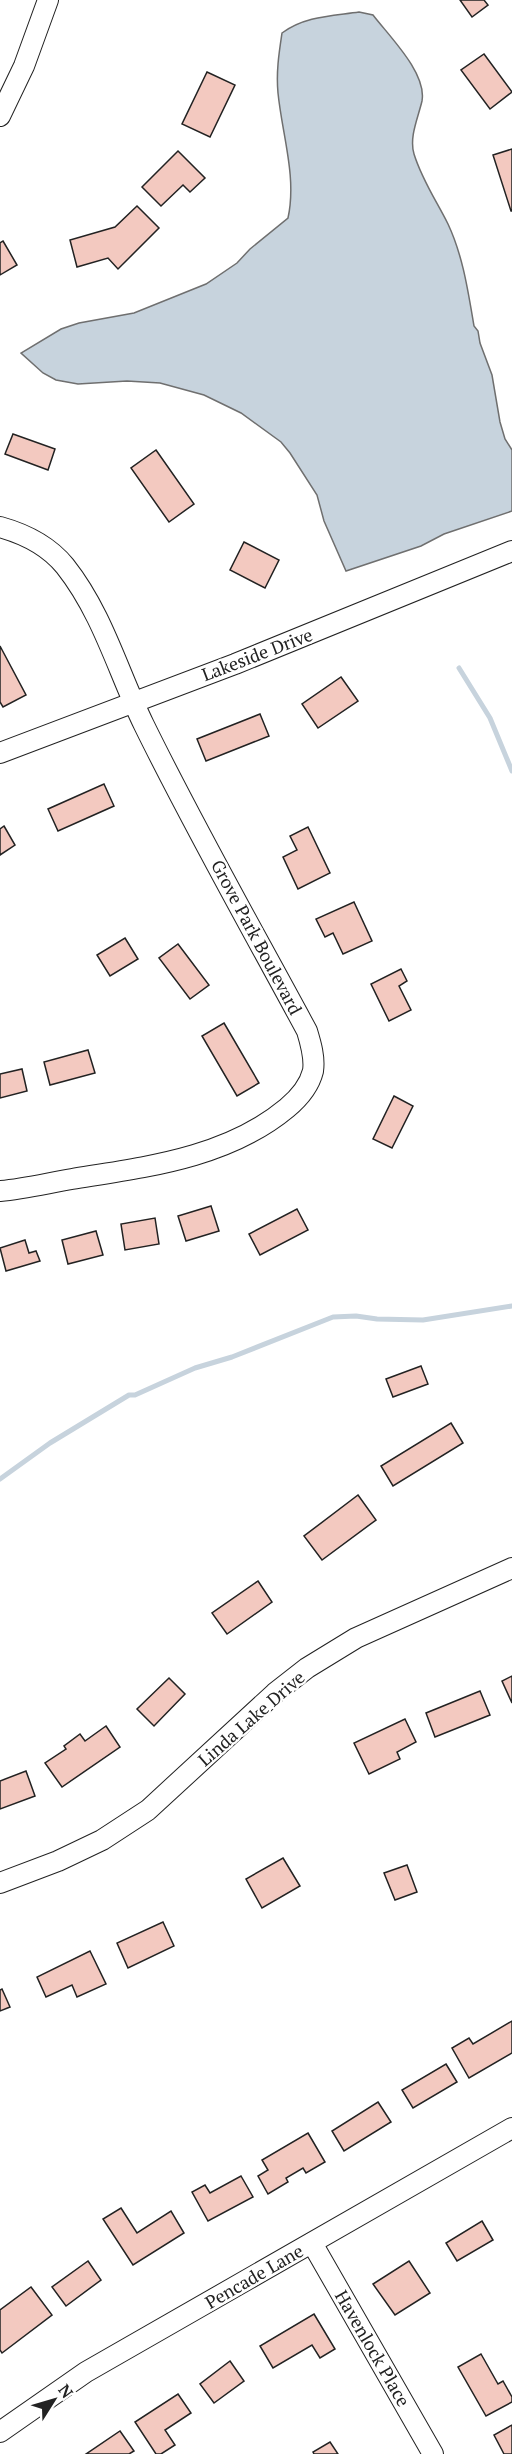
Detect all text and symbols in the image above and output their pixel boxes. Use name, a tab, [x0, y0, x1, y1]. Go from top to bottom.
street label: Lakeside Drive	[198, 622, 316, 686]
street label: Grove Park Boulevard	[206, 855, 308, 1019]
street label: Linda Lake Drive	[193, 1665, 309, 1771]
street label: Pencade Lane	[201, 2238, 307, 2314]
street label: Havenlock Place	[330, 2285, 416, 2411]
north arrow	[24, 2370, 84, 2430]
text: N	[54, 2380, 78, 2402]

